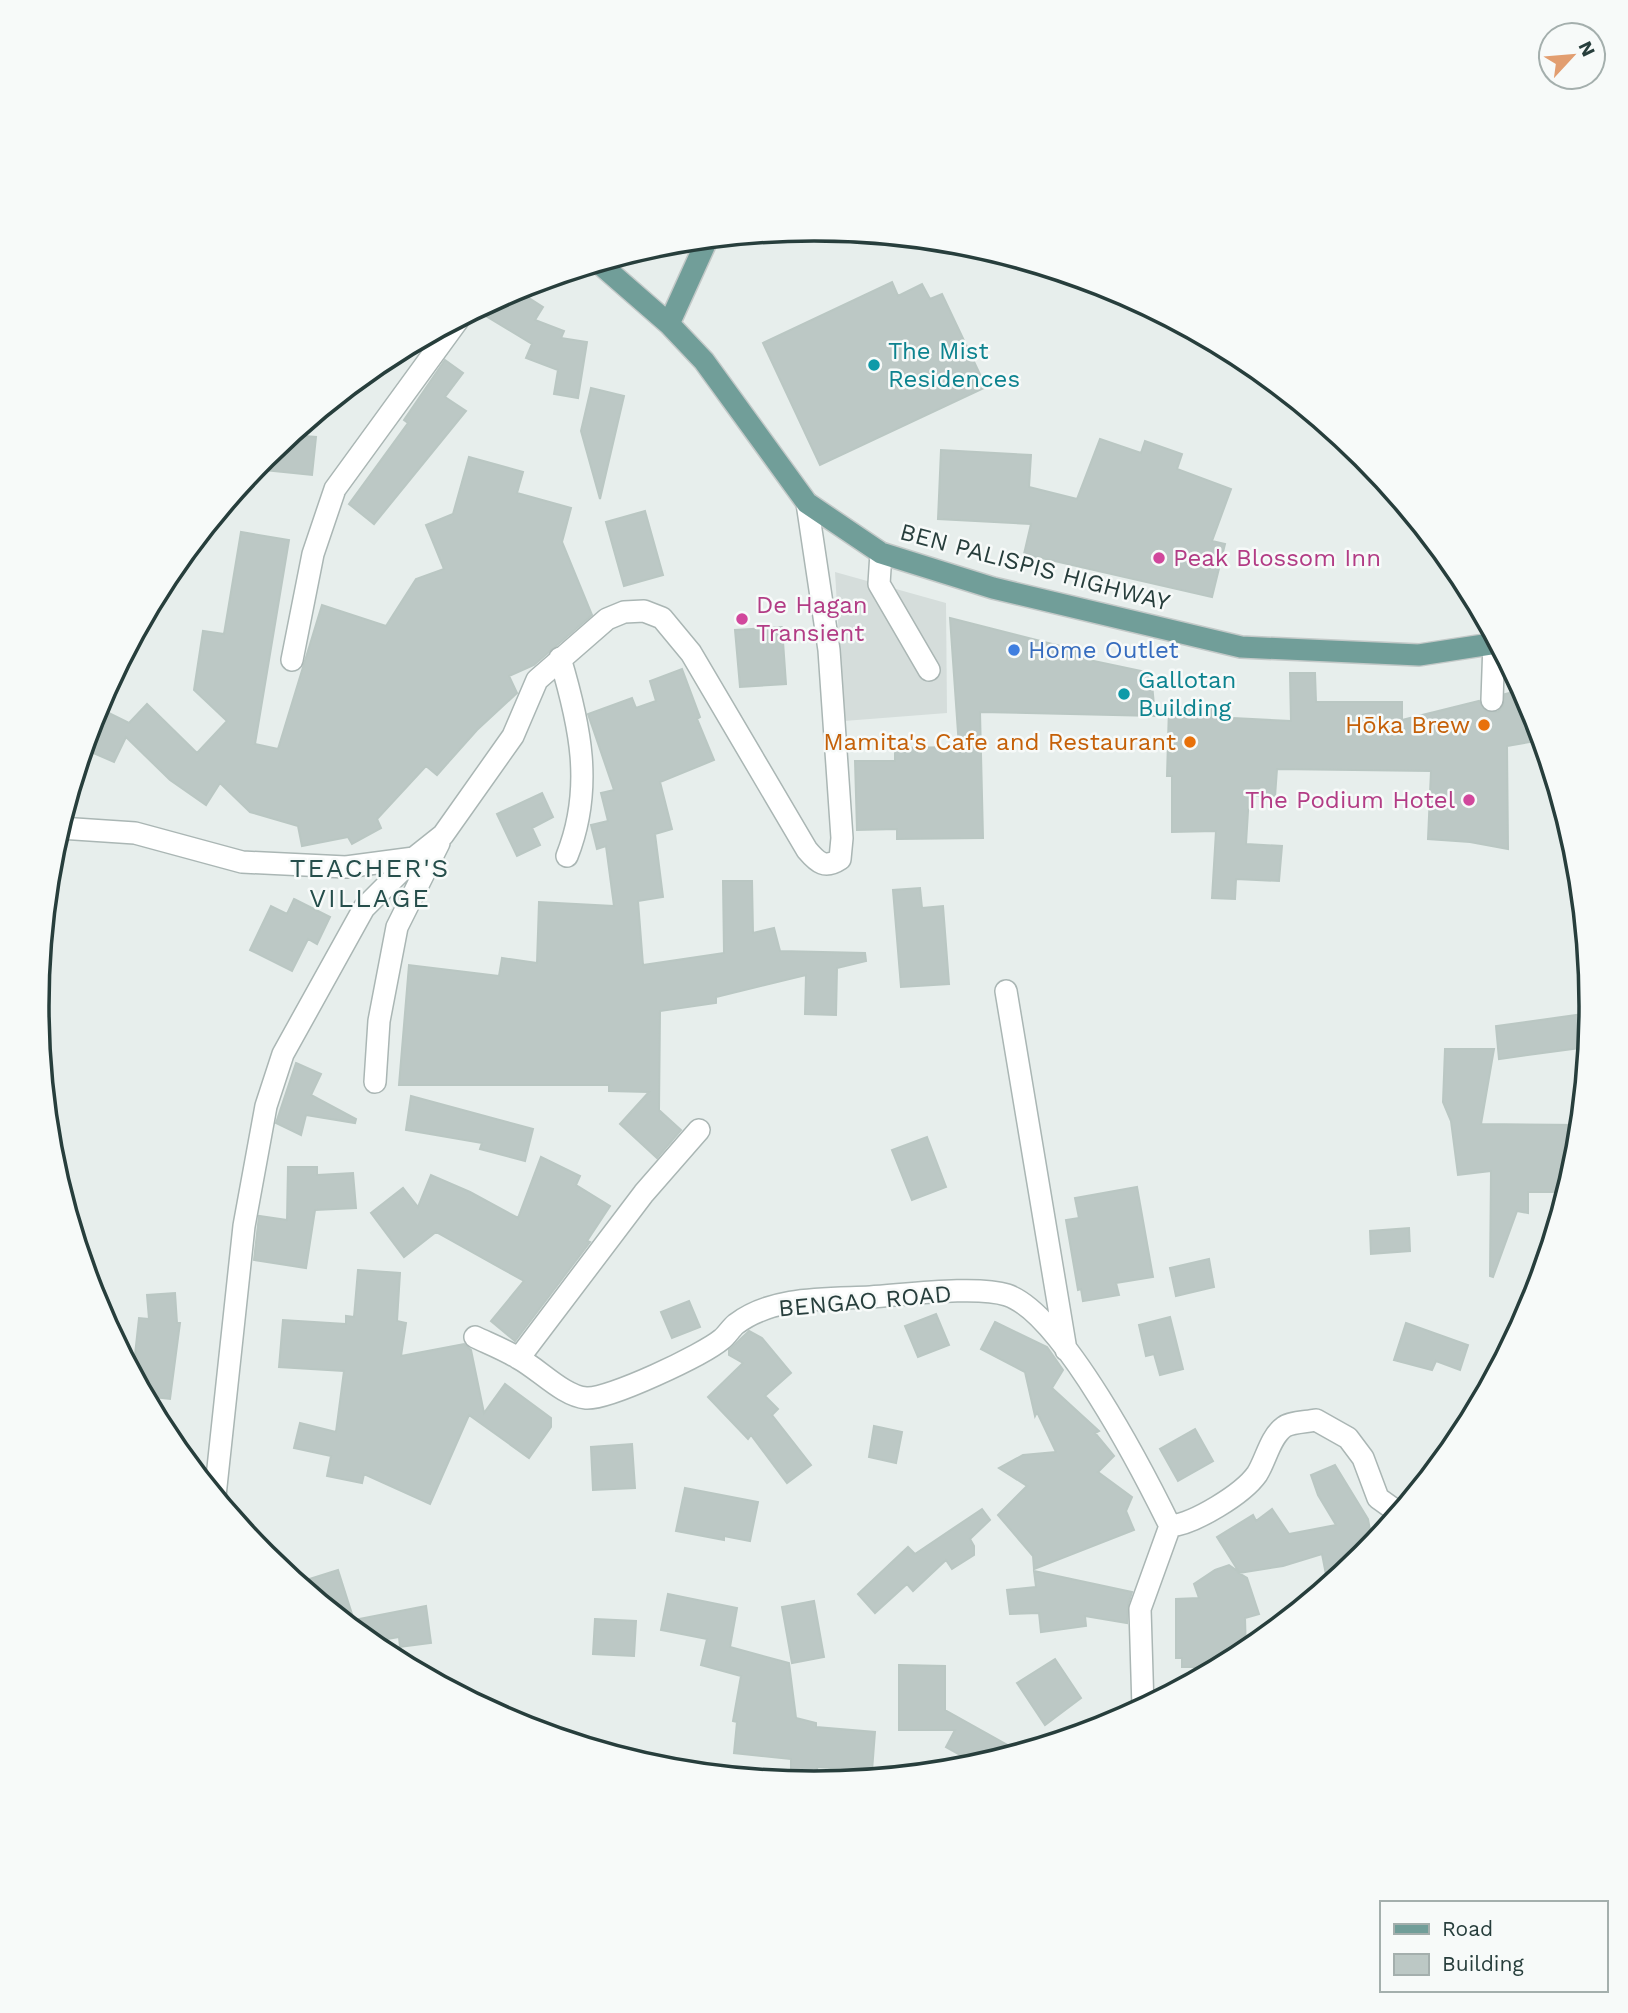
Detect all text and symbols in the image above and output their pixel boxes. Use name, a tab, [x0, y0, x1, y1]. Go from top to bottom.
north arrow	[1537, 21, 1607, 91]
text: N	[1573, 37, 1600, 60]
place label: The Mist Residences	[888, 337, 1020, 393]
marker: The Mist Residences	[866, 357, 882, 373]
street label: BEN PALISPIS HIGHWAY	[897, 517, 1173, 617]
place label: Peak Blossom Inn	[1173, 544, 1381, 572]
marker: Peak Blossom Inn	[1151, 550, 1167, 566]
place label: De Hagan Transient	[756, 591, 868, 647]
marker: De Hagan Transient	[734, 611, 750, 627]
place label: Home Outlet	[1028, 636, 1178, 664]
marker: Home Outlet	[1006, 642, 1022, 658]
place label: Gallotan Building	[1138, 666, 1236, 722]
marker: Gallotan Building	[1116, 686, 1132, 702]
place label: Hōka Brew	[1345, 711, 1470, 739]
marker: Hōka Brew	[1476, 717, 1492, 733]
place label: Mamita's Cafe and Restaurant	[823, 728, 1176, 756]
marker: Mamita's Cafe and Restaurant	[1182, 734, 1198, 750]
place label: The Podium Hotel	[1245, 786, 1456, 814]
marker: The Podium Hotel	[1461, 792, 1477, 808]
district label: TEACHER'S VILLAGE	[290, 853, 450, 913]
street label: BENGAO ROAD	[777, 1279, 953, 1323]
legend	[1380, 1901, 1607, 1992]
text: Road	[1442, 1916, 1493, 1941]
text: Building	[1442, 1951, 1524, 1976]

